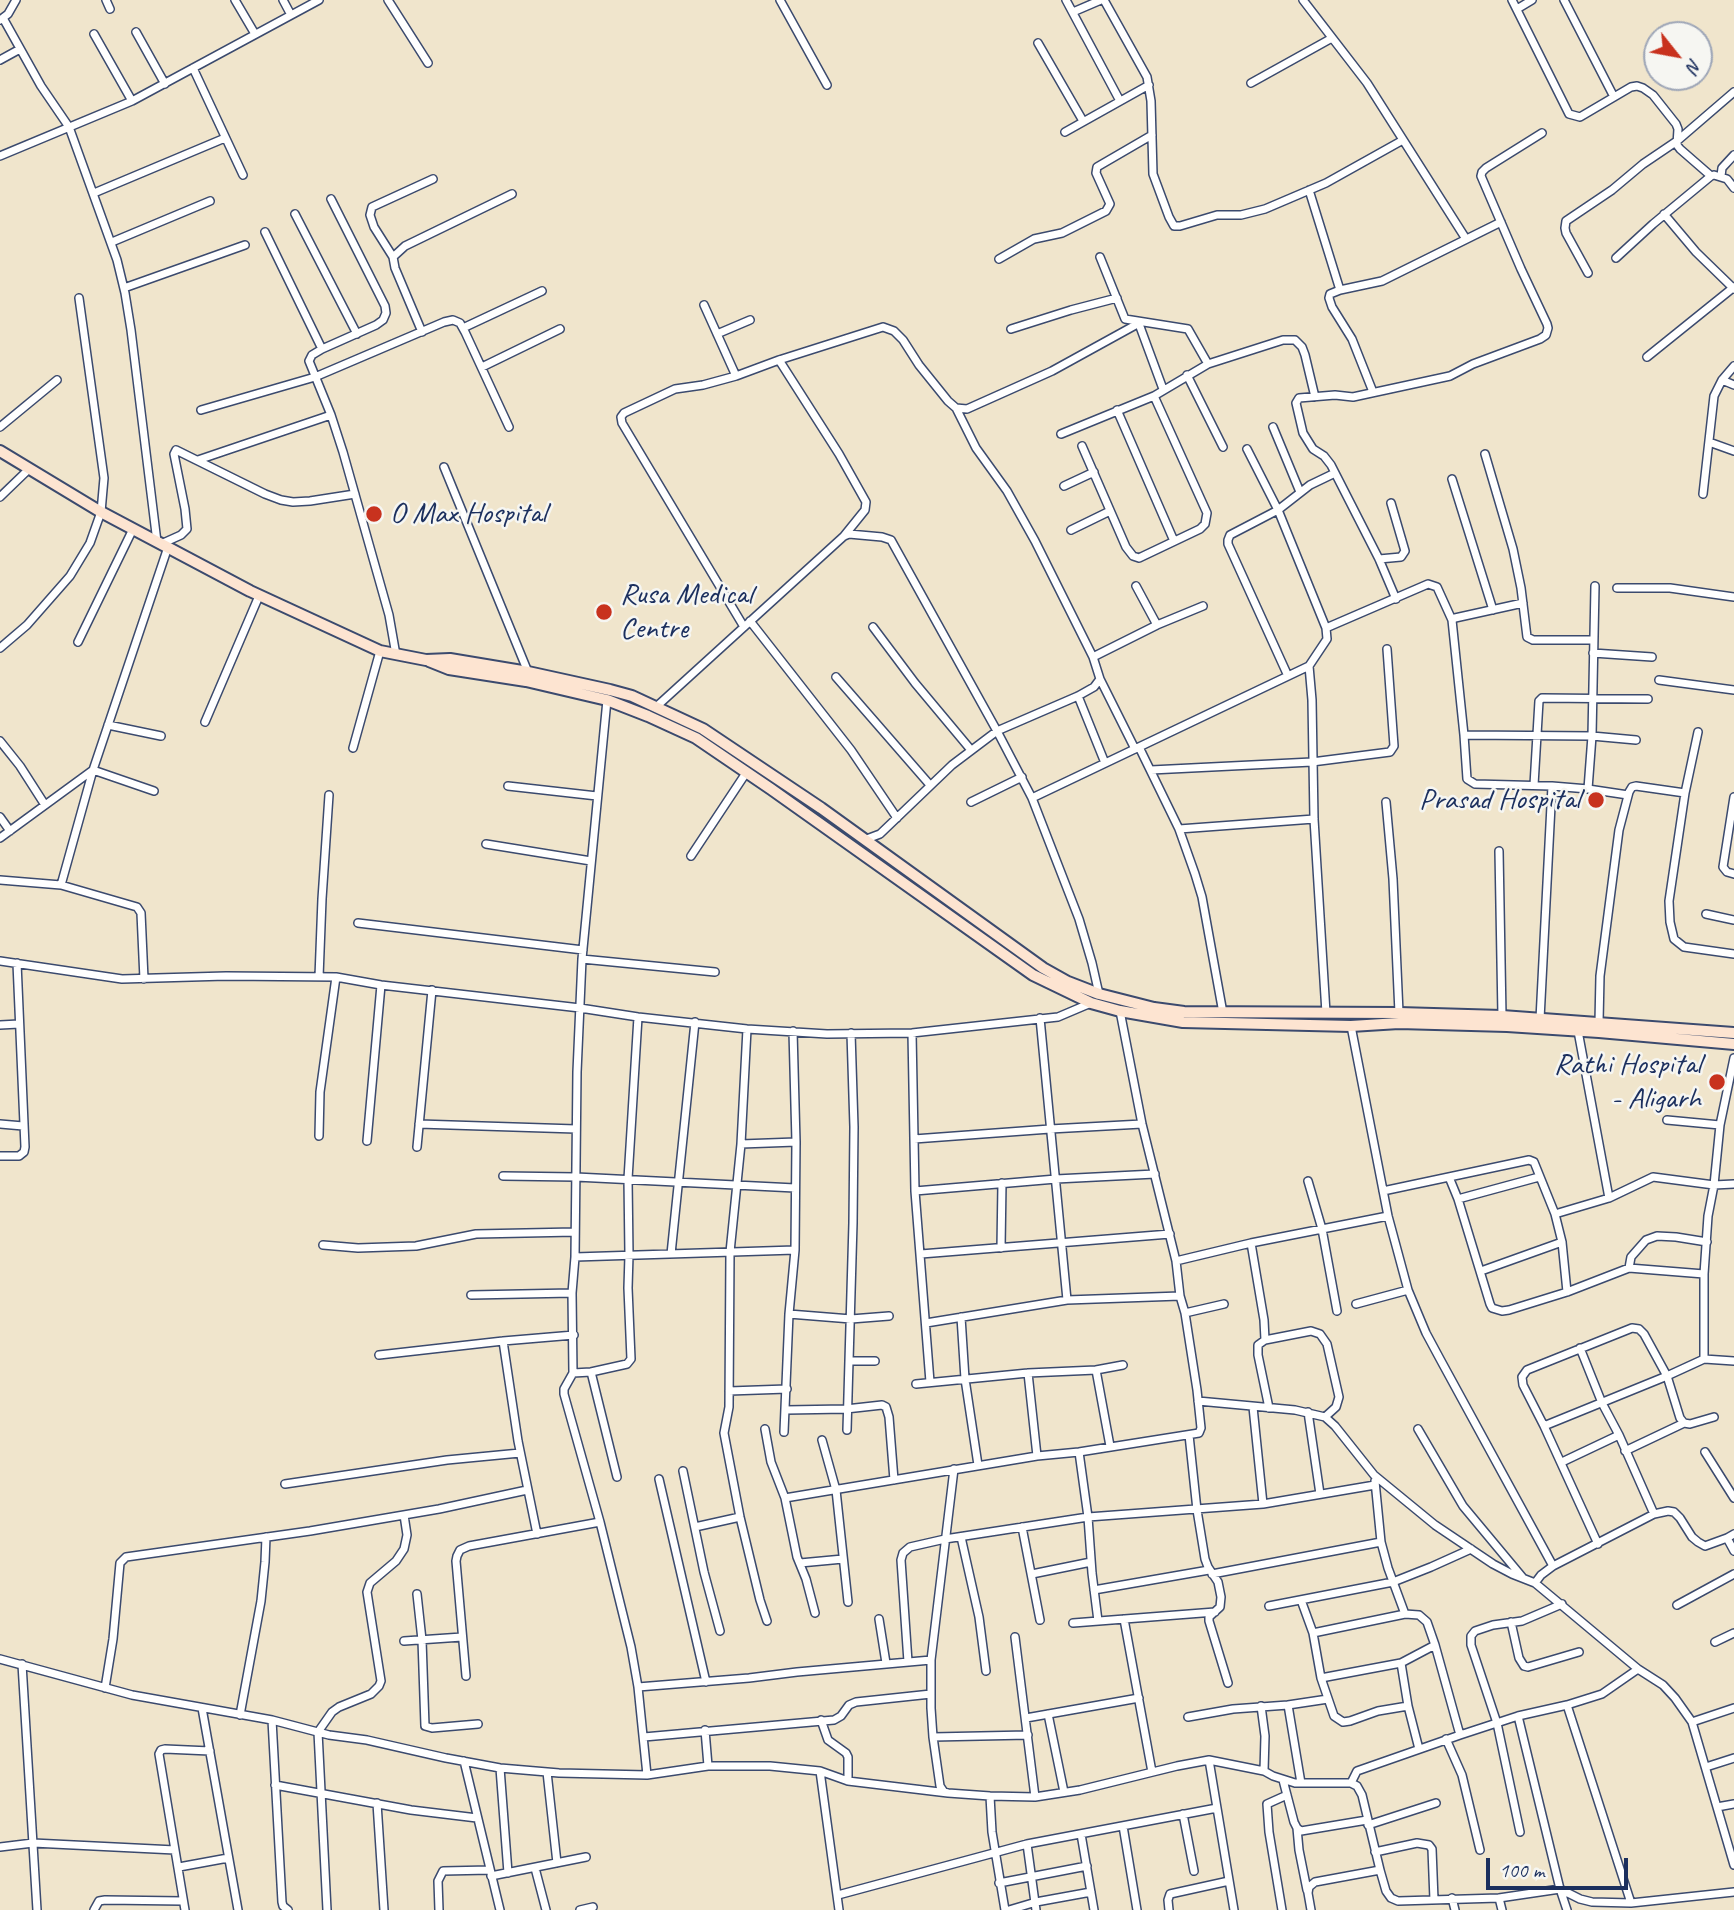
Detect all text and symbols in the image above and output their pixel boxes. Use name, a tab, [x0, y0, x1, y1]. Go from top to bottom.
north arrow	[1643, 21, 1713, 91]
text: N	[1681, 55, 1708, 77]
place label: O Max Hospital	[390, 496, 546, 532]
marker: O Max Hospital	[364, 504, 384, 524]
place label: Rusa Medical Centre	[620, 577, 752, 648]
marker: Rusa Medical Centre	[594, 602, 614, 622]
place label: Prasad Hospital	[1419, 782, 1580, 818]
marker: Prasad Hospital	[1586, 790, 1606, 810]
place label: Rathi Hospital - Aligarh	[1554, 1047, 1701, 1118]
marker: Rathi Hospital - Aligarh	[1707, 1072, 1727, 1092]
scale bar	[1489, 1843, 1631, 1887]
text: 100 m	[1499, 1857, 1544, 1883]

